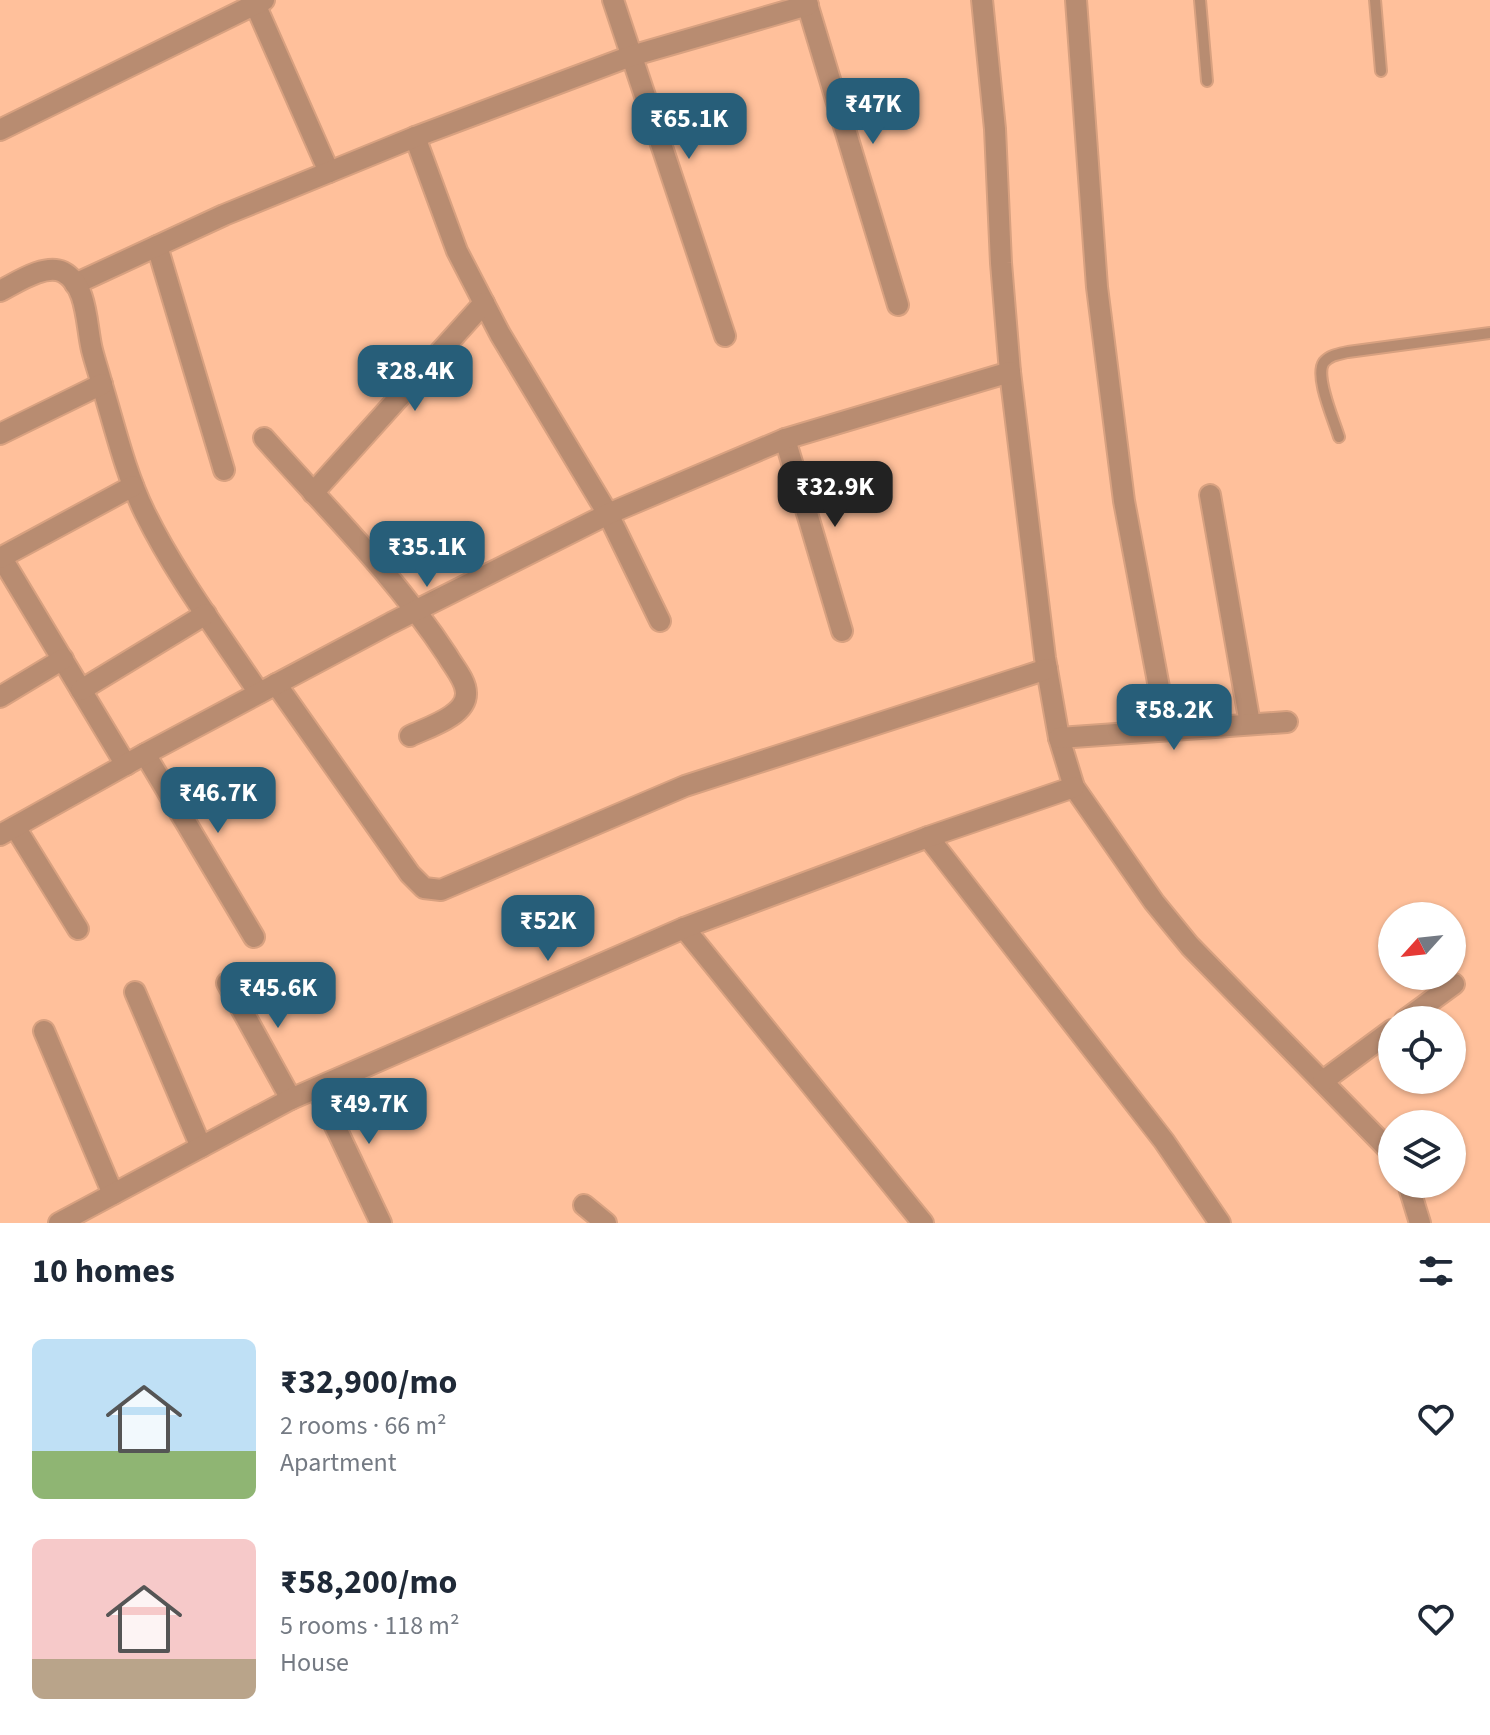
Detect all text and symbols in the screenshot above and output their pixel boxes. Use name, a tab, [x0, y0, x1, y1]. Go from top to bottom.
pin: ₹47K	[826, 78, 920, 146]
text: ₹47K	[844, 85, 902, 122]
pin: ₹65.1K	[624, 93, 754, 161]
text: ₹65.1K	[650, 100, 728, 137]
pin: ₹28.4K	[350, 345, 480, 413]
text: ₹28.4K	[376, 352, 454, 389]
pin: ₹32.9K	[770, 461, 900, 529]
text: ₹32.9K	[796, 468, 874, 505]
pin: ₹35.1K	[362, 521, 492, 589]
text: ₹35.1K	[388, 528, 466, 565]
pin: ₹58.2K	[1109, 684, 1239, 752]
text: ₹58.2K	[1135, 691, 1213, 728]
pin: ₹46.7K	[153, 767, 283, 835]
text: ₹46.7K	[179, 774, 257, 811]
pin: ₹52K	[501, 895, 595, 963]
text: ₹52K	[519, 902, 577, 939]
north arrow	[1378, 902, 1466, 990]
map controls	[1378, 902, 1466, 1198]
pin: ₹45.6K	[213, 962, 343, 1030]
text: ₹45.6K	[239, 969, 317, 1006]
button: locate	[1378, 1006, 1466, 1094]
pin: ₹49.7K	[304, 1078, 434, 1146]
text: ₹49.7K	[330, 1085, 408, 1122]
button: layers	[1378, 1110, 1466, 1198]
text: 10 homes	[32, 1247, 175, 1296]
icon: filters	[1414, 1249, 1458, 1293]
text: ₹32,900/mo	[280, 1358, 457, 1407]
icon: home	[96, 1371, 192, 1467]
icon: heart	[1414, 1397, 1458, 1441]
text: 2 rooms · 66 m²	[280, 1407, 447, 1444]
text: Apartment	[280, 1444, 397, 1481]
text: ₹58,200/mo	[280, 1558, 457, 1607]
icon: home	[96, 1571, 192, 1667]
icon: heart	[1414, 1597, 1458, 1641]
text: 5 rooms · 118 m²	[280, 1607, 459, 1644]
text: House	[280, 1644, 349, 1681]

